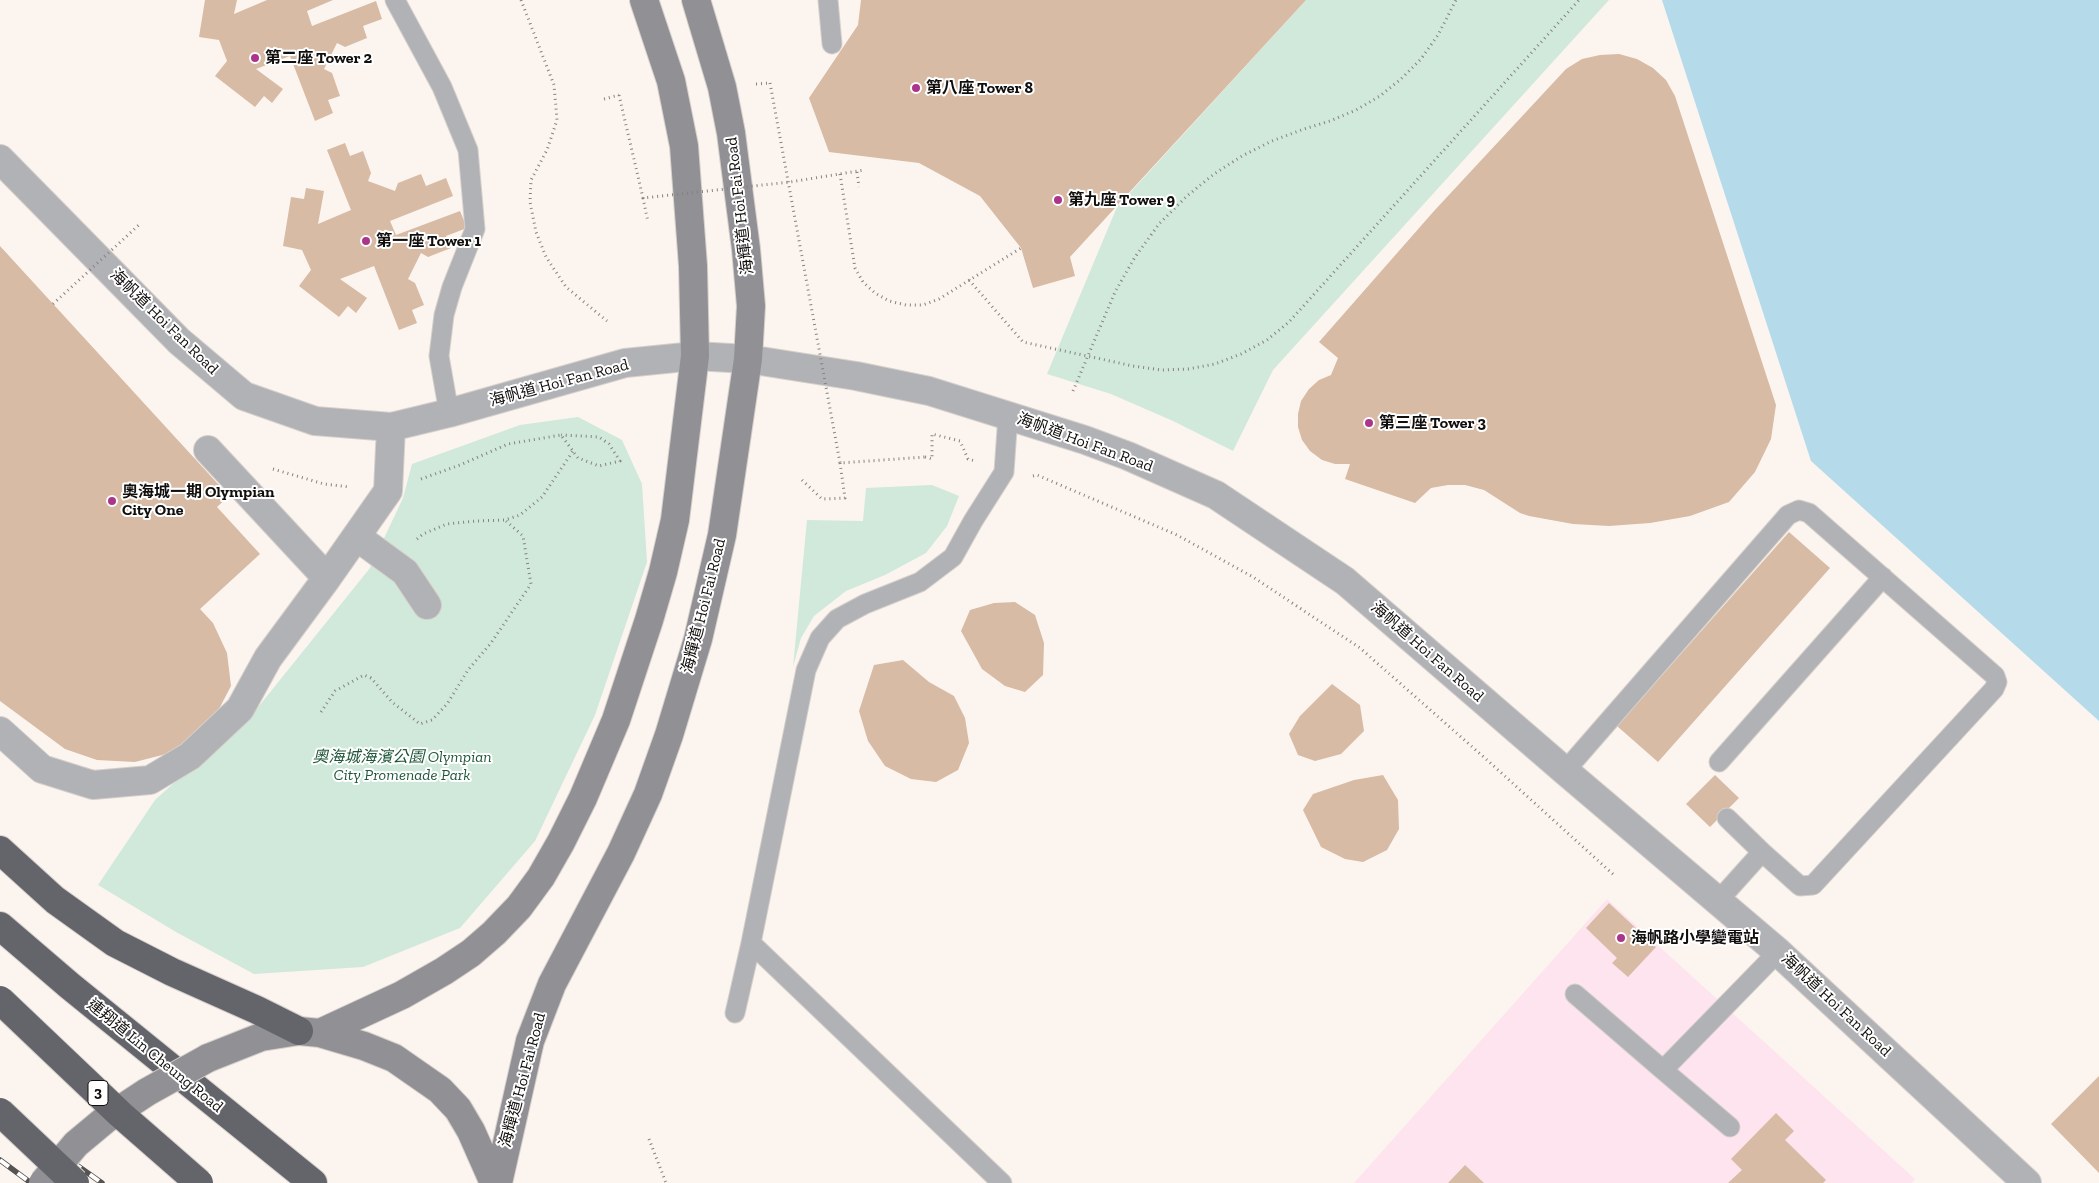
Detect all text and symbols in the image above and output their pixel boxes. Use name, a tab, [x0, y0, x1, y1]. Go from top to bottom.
place label: 第二座 Tower 2	[265, 48, 372, 68]
marker: 第二座 Tower 2	[249, 52, 261, 64]
place label: 第八座 Tower 8	[926, 78, 1033, 98]
marker: 第八座 Tower 8	[910, 82, 922, 94]
street label: 海輝道 Hoi Fai Road	[722, 136, 758, 276]
place label: 第九座 Tower 9	[1068, 190, 1175, 210]
marker: 第九座 Tower 9	[1052, 194, 1064, 206]
place label: 第一座 Tower 1	[376, 231, 481, 251]
marker: 第一座 Tower 1	[360, 235, 372, 247]
street label: 海帆道 Hoi Fan Road	[106, 265, 222, 379]
street label: 海帆道 Hoi Fan Road	[487, 355, 631, 411]
street label: 海帆道 Hoi Fan Road	[1014, 409, 1156, 477]
place label: 第三座 Tower 3	[1379, 413, 1486, 433]
marker: 第三座 Tower 3	[1363, 417, 1375, 429]
place label: 奧海城一期 Olympian City One	[122, 482, 275, 520]
marker: 奧海城一期 Olympian City One	[106, 495, 118, 507]
street label: 海輝道 Hoi Fai Road	[678, 536, 730, 676]
street label: 海帆道 Hoi Fan Road	[1367, 598, 1487, 706]
park label: 奧海城海濱公園 Olympian City Promenade Park	[312, 747, 492, 785]
place label: 海帆路小學變電站	[1631, 928, 1759, 948]
marker: 海帆路小學變電站	[1615, 932, 1627, 944]
street label: 海帆道 Hoi Fan Road	[1777, 949, 1895, 1061]
street label: 連翔道 Lin Cheung Road	[83, 995, 227, 1117]
street label: 海輝道 Hoi Fai Road	[496, 1011, 550, 1149]
road number: 3	[88, 1080, 108, 1106]

